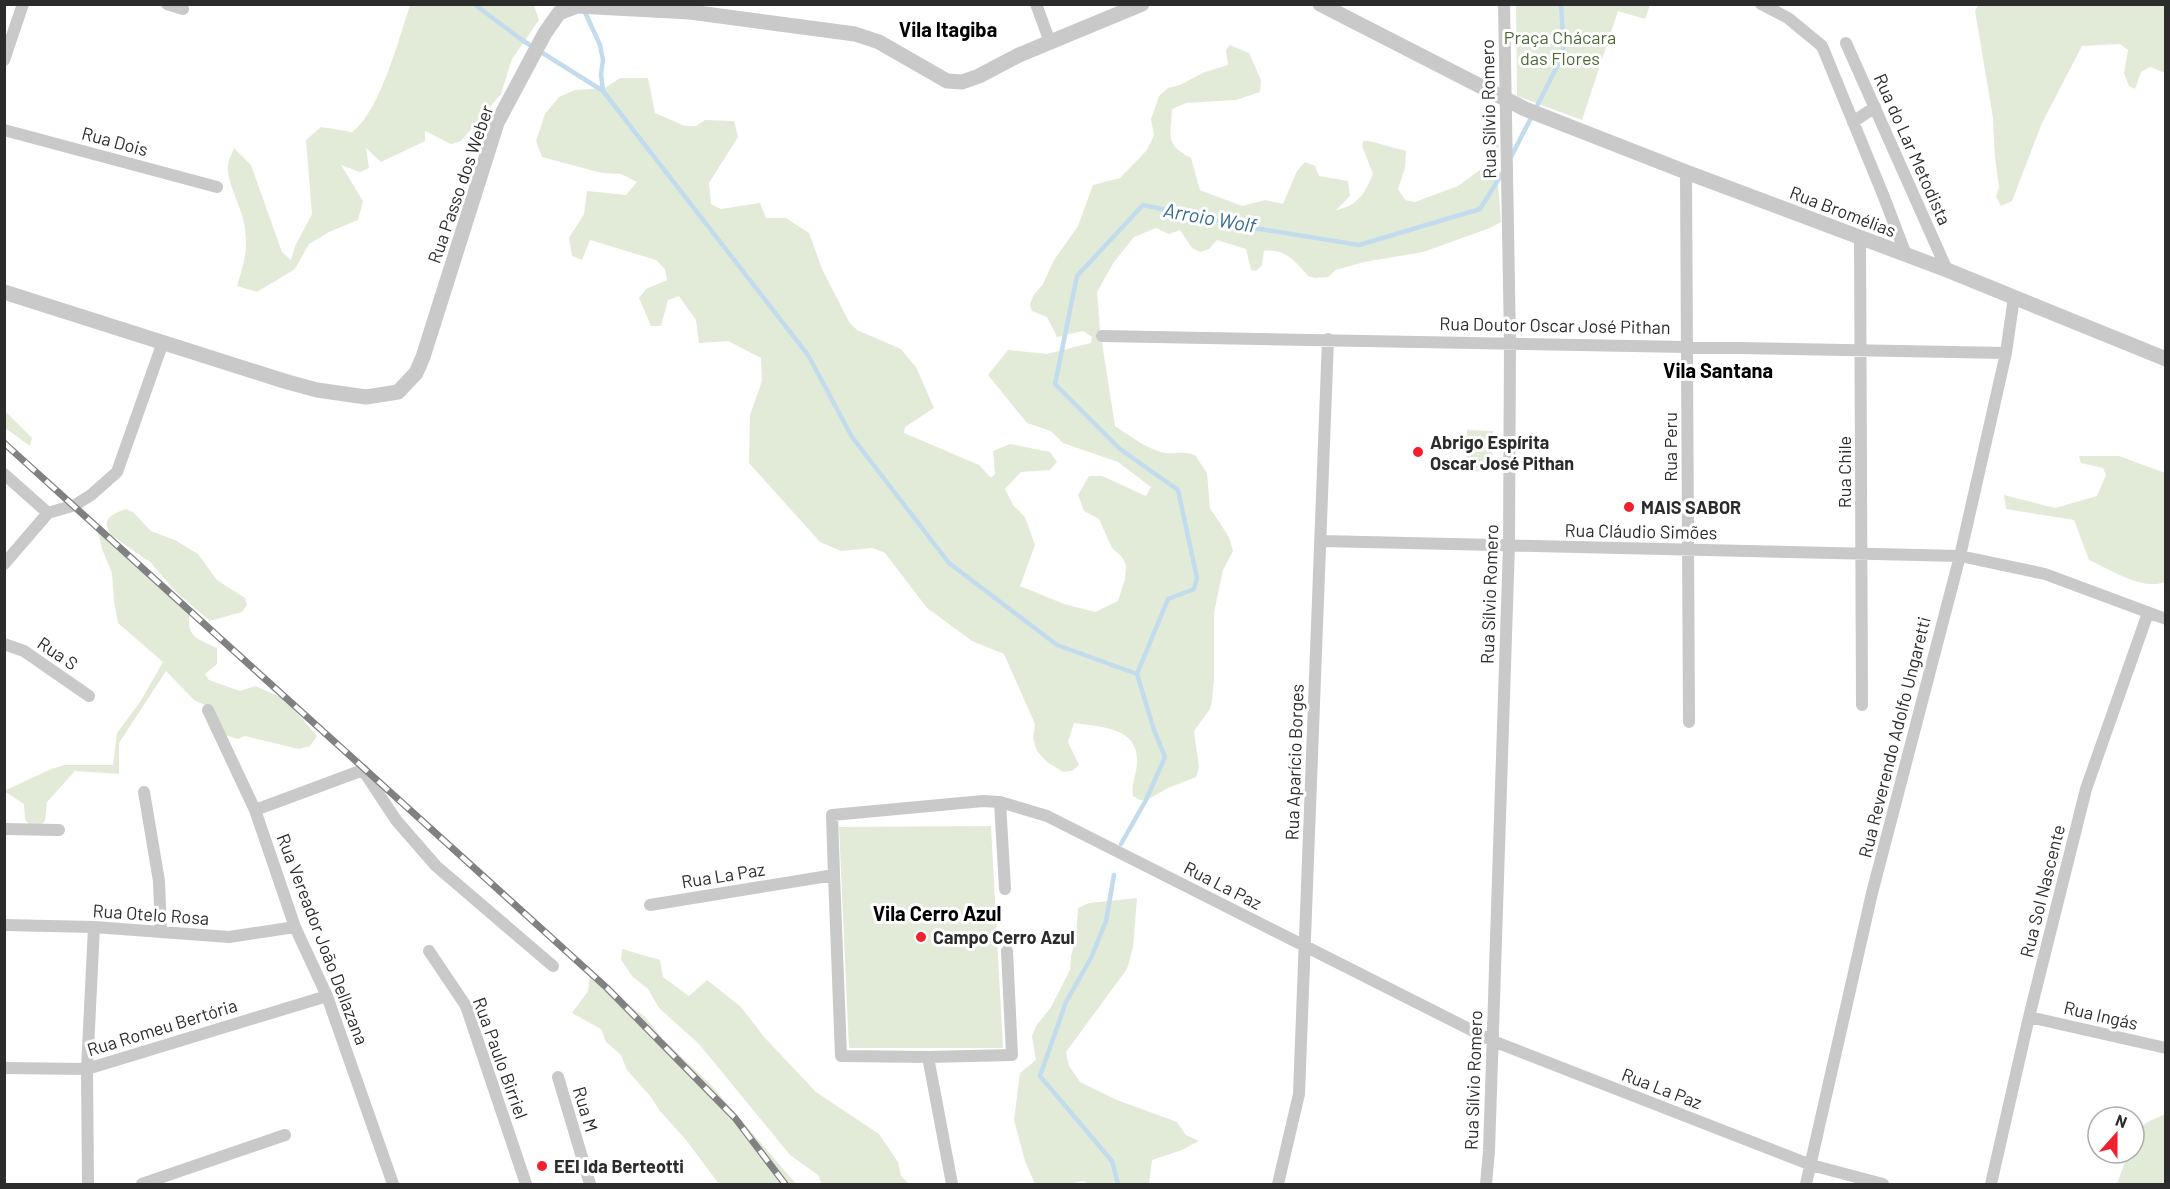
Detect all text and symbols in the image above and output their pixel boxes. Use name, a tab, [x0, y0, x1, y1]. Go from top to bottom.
district label: Vila Itagiba	[899, 17, 997, 41]
park label: Praça Chácara das Flores	[1504, 26, 1616, 69]
street label: Rua Sílvio Romero	[1476, 39, 1500, 179]
street label: Rua do Lar Metodista	[1870, 70, 1956, 228]
street label: Rua Passo dos Weber	[423, 102, 498, 266]
street label: Rua Dois	[79, 122, 151, 160]
street label: Rua Bromélias	[1787, 181, 1899, 241]
water label: Arroio Wolf	[1162, 197, 1259, 237]
street label: Rua Doutor Oscar José Pithan	[1439, 312, 1671, 338]
district label: Vila Santana	[1663, 358, 1773, 382]
street label: Rua Peru	[1659, 412, 1681, 482]
place label: Abrigo Espírita Oscar José Pithan	[1430, 431, 1574, 474]
street label: Rua Chile	[1833, 436, 1855, 508]
marker: Abrigo Espírita Oscar José Pithan	[1411, 445, 1425, 459]
place label: MAIS SABOR	[1641, 496, 1741, 518]
marker: MAIS SABOR	[1622, 500, 1636, 514]
street label: Rua Cláudio Simões	[1564, 519, 1718, 543]
street label: Rua Sílvio Romero	[1476, 524, 1502, 664]
street label: Rua Reverendo Adolfo Ungaretti	[1853, 614, 1935, 860]
street label: Rua S	[34, 632, 82, 674]
street label: Rua Aparício Borges	[1280, 683, 1308, 841]
street label: Rua Sol Nascente	[2015, 822, 2069, 960]
street label: Rua Vereador João Dellazana	[272, 830, 374, 1048]
street label: Rua La Paz	[1180, 856, 1266, 914]
street label: Rua La Paz	[680, 858, 766, 892]
street label: Rua Otelo Rosa	[92, 899, 210, 929]
district label: Vila Cerro Azul	[873, 901, 1001, 925]
place label: Campo Cerro Azul	[933, 926, 1075, 948]
marker: Campo Cerro Azul	[914, 930, 928, 944]
street label: Rua Romeu Bertória	[84, 994, 240, 1060]
street label: Rua Paulo Birriel	[469, 994, 533, 1122]
street label: Rua Ingás	[2062, 996, 2140, 1034]
street label: Rua Sílvio Romero	[1460, 1010, 1486, 1150]
street label: Rua La Paz	[1619, 1063, 1705, 1113]
street label: Rua M	[569, 1084, 603, 1134]
north arrow	[2086, 1105, 2146, 1165]
text: N	[2113, 1110, 2130, 1131]
place label: EEI Ida Berteotti	[554, 1155, 684, 1177]
marker: EEI Ida Berteotti	[535, 1159, 549, 1173]

